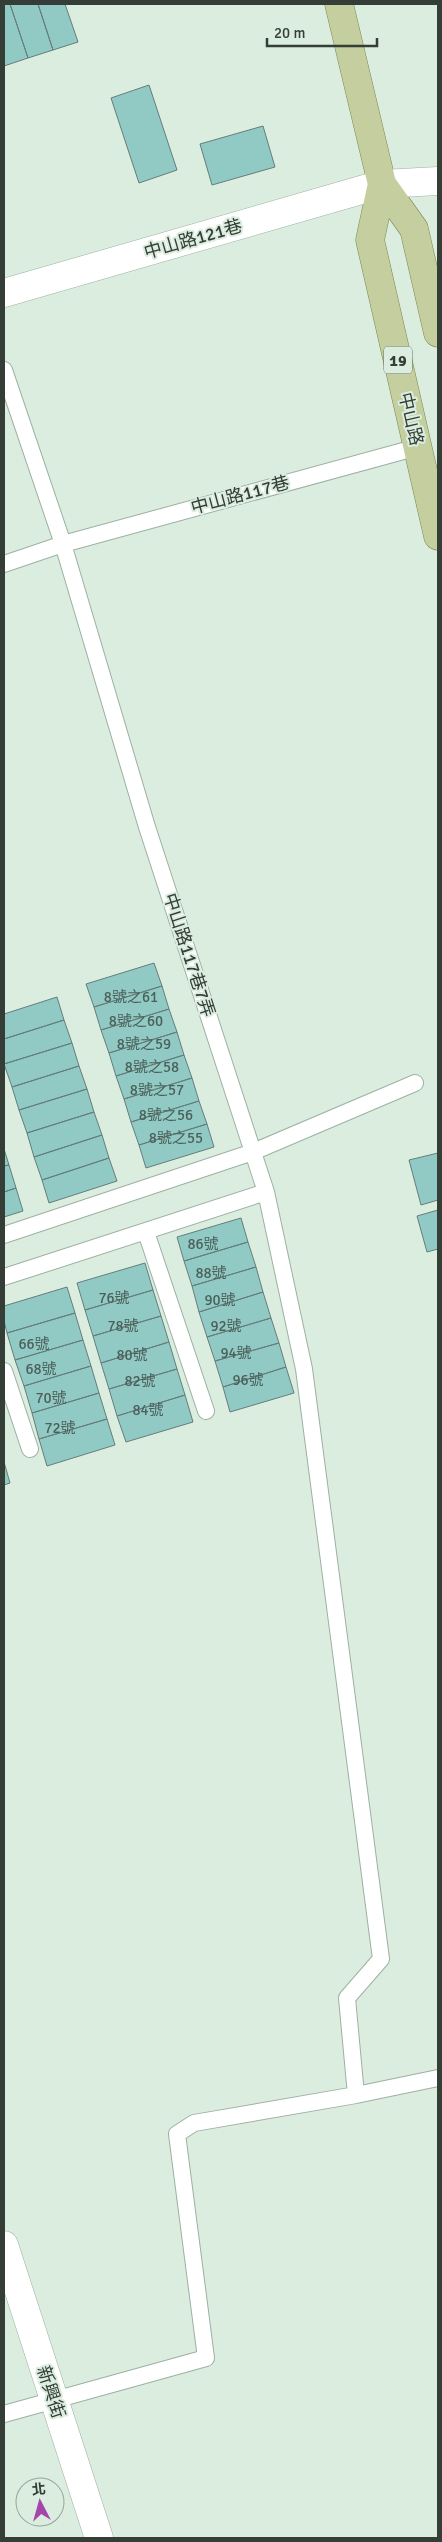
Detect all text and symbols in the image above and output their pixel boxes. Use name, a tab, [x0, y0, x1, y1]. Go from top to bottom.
scale bar	[267, 15, 377, 47]
text: 20 m	[274, 24, 305, 42]
street label: 中山路121巷	[141, 214, 245, 264]
road number: 19	[384, 346, 412, 374]
street label: 中山路	[394, 390, 428, 448]
street label: 中山路117巷	[188, 471, 292, 519]
street label: 中山路117巷7弄	[159, 890, 219, 1020]
house number: 8號之61	[104, 988, 158, 1006]
house number: 8號之60	[109, 1012, 163, 1030]
house number: 8號之59	[117, 1035, 171, 1053]
house number: 8號之58	[125, 1058, 179, 1076]
house number: 8號之57	[130, 1081, 184, 1099]
house number: 8號之56	[139, 1106, 193, 1124]
house number: 8號之55	[149, 1129, 203, 1147]
house number: 86號	[187, 1235, 219, 1253]
house number: 88號	[195, 1264, 227, 1282]
house number: 76號	[98, 1289, 130, 1307]
house number: 90號	[204, 1291, 236, 1309]
house number: 78號	[107, 1317, 139, 1335]
house number: 92號	[210, 1317, 242, 1335]
house number: 66號	[18, 1335, 50, 1353]
house number: 94號	[220, 1344, 252, 1362]
house number: 80號	[116, 1346, 148, 1364]
house number: 68號	[25, 1360, 57, 1378]
house number: 96號	[232, 1371, 264, 1389]
house number: 82號	[124, 1372, 156, 1390]
house number: 70號	[35, 1389, 67, 1407]
house number: 84號	[132, 1401, 164, 1419]
house number: 72號	[44, 1419, 76, 1437]
street label: 新興街	[32, 2363, 70, 2421]
north arrow	[15, 2477, 65, 2527]
text: 北	[31, 2480, 47, 2499]

